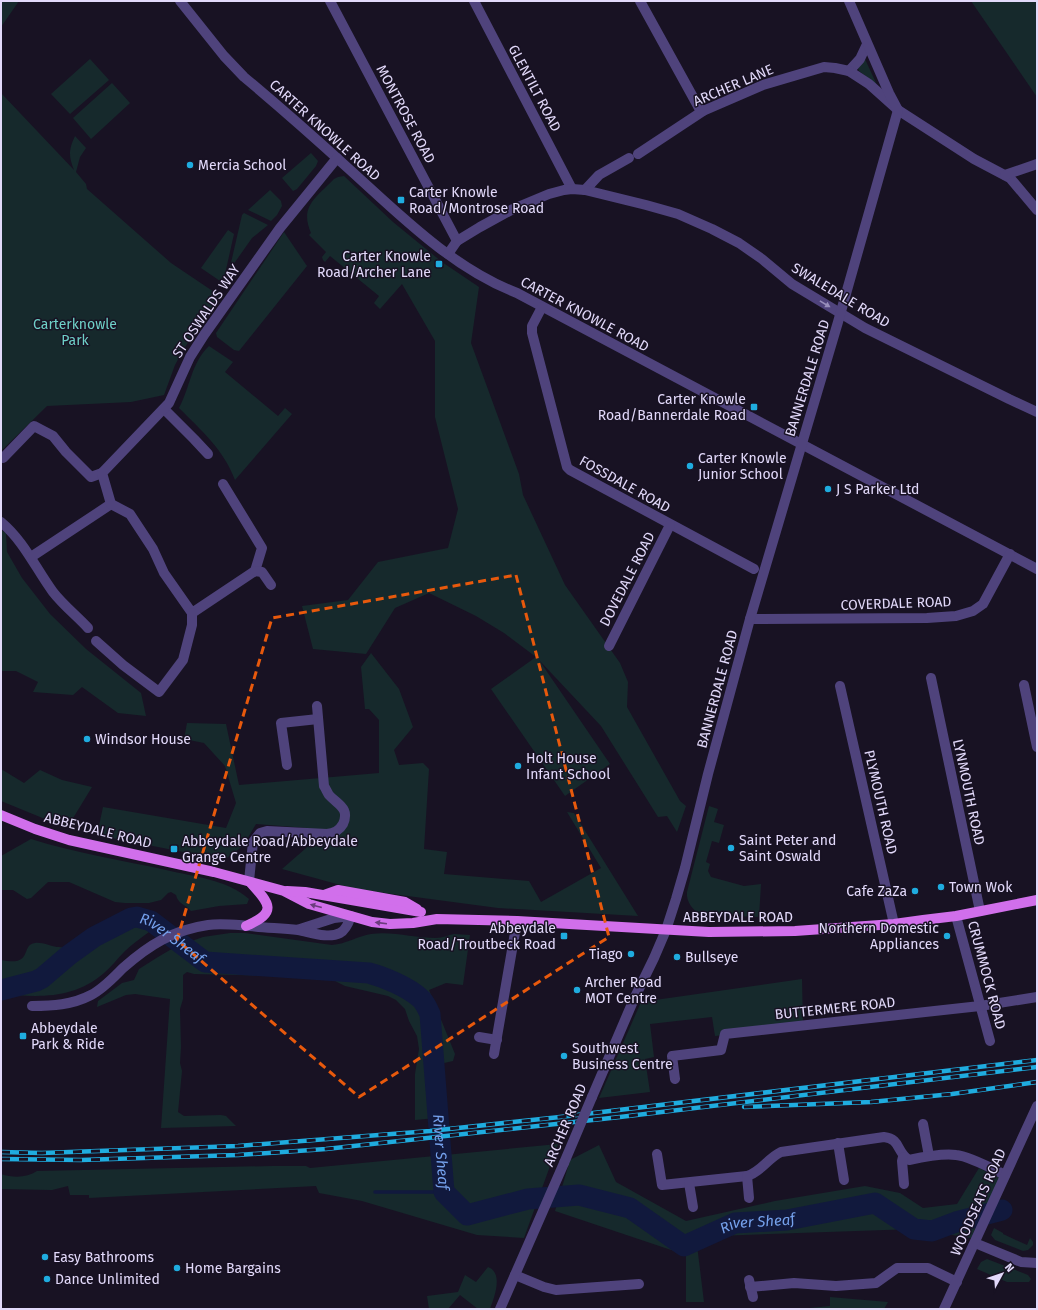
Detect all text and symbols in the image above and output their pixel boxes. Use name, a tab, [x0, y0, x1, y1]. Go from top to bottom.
street label: GLENTILT ROAD	[505, 42, 565, 135]
street label: ARCHER LANE	[691, 61, 776, 110]
street label: MONTROSE ROAD	[372, 62, 439, 166]
street label: CARTER KNOWLE ROAD	[266, 76, 384, 185]
place label: Mercia School	[198, 157, 286, 174]
marker: Mercia School	[185, 160, 195, 170]
place label: Carter Knowle Road/Montrose Road	[409, 184, 544, 217]
marker: Carter Knowle Road/Montrose Road	[396, 195, 406, 205]
place label: Carter Knowle Road/Archer Lane	[317, 248, 431, 281]
marker: Carter Knowle Road/Archer Lane	[434, 259, 444, 269]
street label: SWALEDALE ROAD	[789, 259, 893, 331]
street label: ST OSWALDS WAY	[169, 261, 244, 361]
street label: CARTER KNOWLE ROAD	[518, 273, 652, 356]
one-way arrow	[819, 301, 831, 308]
park label: Carterknowle Park	[33, 316, 117, 349]
street label: BANNERDALE ROAD	[782, 318, 833, 439]
place label: Carter Knowle Road/Bannerdale Road	[598, 391, 746, 424]
marker: Carter Knowle Road/Bannerdale Road	[749, 402, 759, 412]
place label: Carter Knowle Junior School	[698, 450, 787, 483]
street label: FOSSDALE ROAD	[576, 452, 673, 516]
marker: Carter Knowle Junior School	[685, 461, 695, 471]
place label: J S Parker Ltd	[836, 481, 919, 498]
marker: J S Parker Ltd	[823, 484, 833, 494]
street label: DOVEDALE ROAD	[596, 529, 659, 629]
street label: COVERDALE ROAD	[840, 593, 952, 614]
street label: BANNERDALE ROAD	[694, 628, 741, 750]
place label: Windsor House	[95, 731, 191, 748]
marker: Windsor House	[82, 734, 92, 744]
street label: LYNMOUTH ROAD	[949, 737, 988, 847]
street label: PLYMOUTH ROAD	[860, 748, 901, 856]
place label: Holt House Infant School	[526, 750, 610, 783]
marker: Holt House Infant School	[513, 761, 523, 771]
street label: ABBEYDALE ROAD	[42, 809, 153, 852]
place label: Saint Peter and Saint Oswald	[739, 832, 836, 865]
place label: Abbeydale Road/Abbeydale Grange Centre	[182, 833, 358, 866]
marker: Saint Peter and Saint Oswald	[726, 843, 736, 853]
marker: Abbeydale Road/Abbeydale Grange Centre	[169, 844, 179, 854]
place label: Town Wok	[949, 879, 1013, 896]
marker: Town Wok	[936, 882, 946, 892]
place label: Cafe ZaZa	[846, 883, 907, 900]
marker: Cafe ZaZa	[910, 886, 920, 896]
one-way arrow	[310, 903, 322, 909]
water label: River Sheaf	[138, 909, 209, 968]
street label: ABBEYDALE ROAD	[683, 909, 793, 926]
street label: CRUMMOCK ROAD	[964, 919, 1009, 1031]
one-way arrow	[375, 920, 387, 926]
place label: Abbeydale Road/Troutbeck Road	[417, 920, 556, 953]
place label: Northern Domestic Appliances	[819, 920, 939, 953]
marker: Abbeydale Road/Troutbeck Road	[559, 931, 569, 941]
marker: Northern Domestic Appliances	[942, 931, 952, 941]
place label: Tiago	[589, 946, 623, 963]
marker: Tiago	[626, 949, 636, 959]
place label: Bullseye	[685, 949, 738, 966]
marker: Bullseye	[672, 952, 682, 962]
place label: Archer Road MOT Centre	[585, 974, 662, 1007]
marker: Archer Road MOT Centre	[572, 985, 582, 995]
street label: BUTTERMERE ROAD	[774, 994, 896, 1023]
place label: Abbeydale Park & Ride	[31, 1020, 105, 1053]
marker: Abbeydale Park & Ride	[18, 1031, 28, 1041]
place label: Southwest Business Centre	[572, 1040, 673, 1073]
marker: Southwest Business Centre	[559, 1051, 569, 1061]
street label: ARCHER ROAD	[540, 1081, 591, 1169]
water label: River Sheaf	[429, 1113, 453, 1192]
street label: WOODSEATS ROAD	[947, 1146, 1010, 1258]
water label: River Sheaf	[717, 1209, 799, 1238]
place label: Easy Bathrooms	[53, 1249, 154, 1266]
marker: Easy Bathrooms	[40, 1252, 50, 1262]
north arrow	[982, 1254, 1022, 1294]
place label: Home Bargains	[185, 1260, 281, 1277]
text: N	[1002, 1261, 1017, 1275]
marker: Home Bargains	[172, 1263, 182, 1273]
place label: Dance Unlimited	[55, 1271, 160, 1288]
marker: Dance Unlimited	[42, 1274, 52, 1284]

